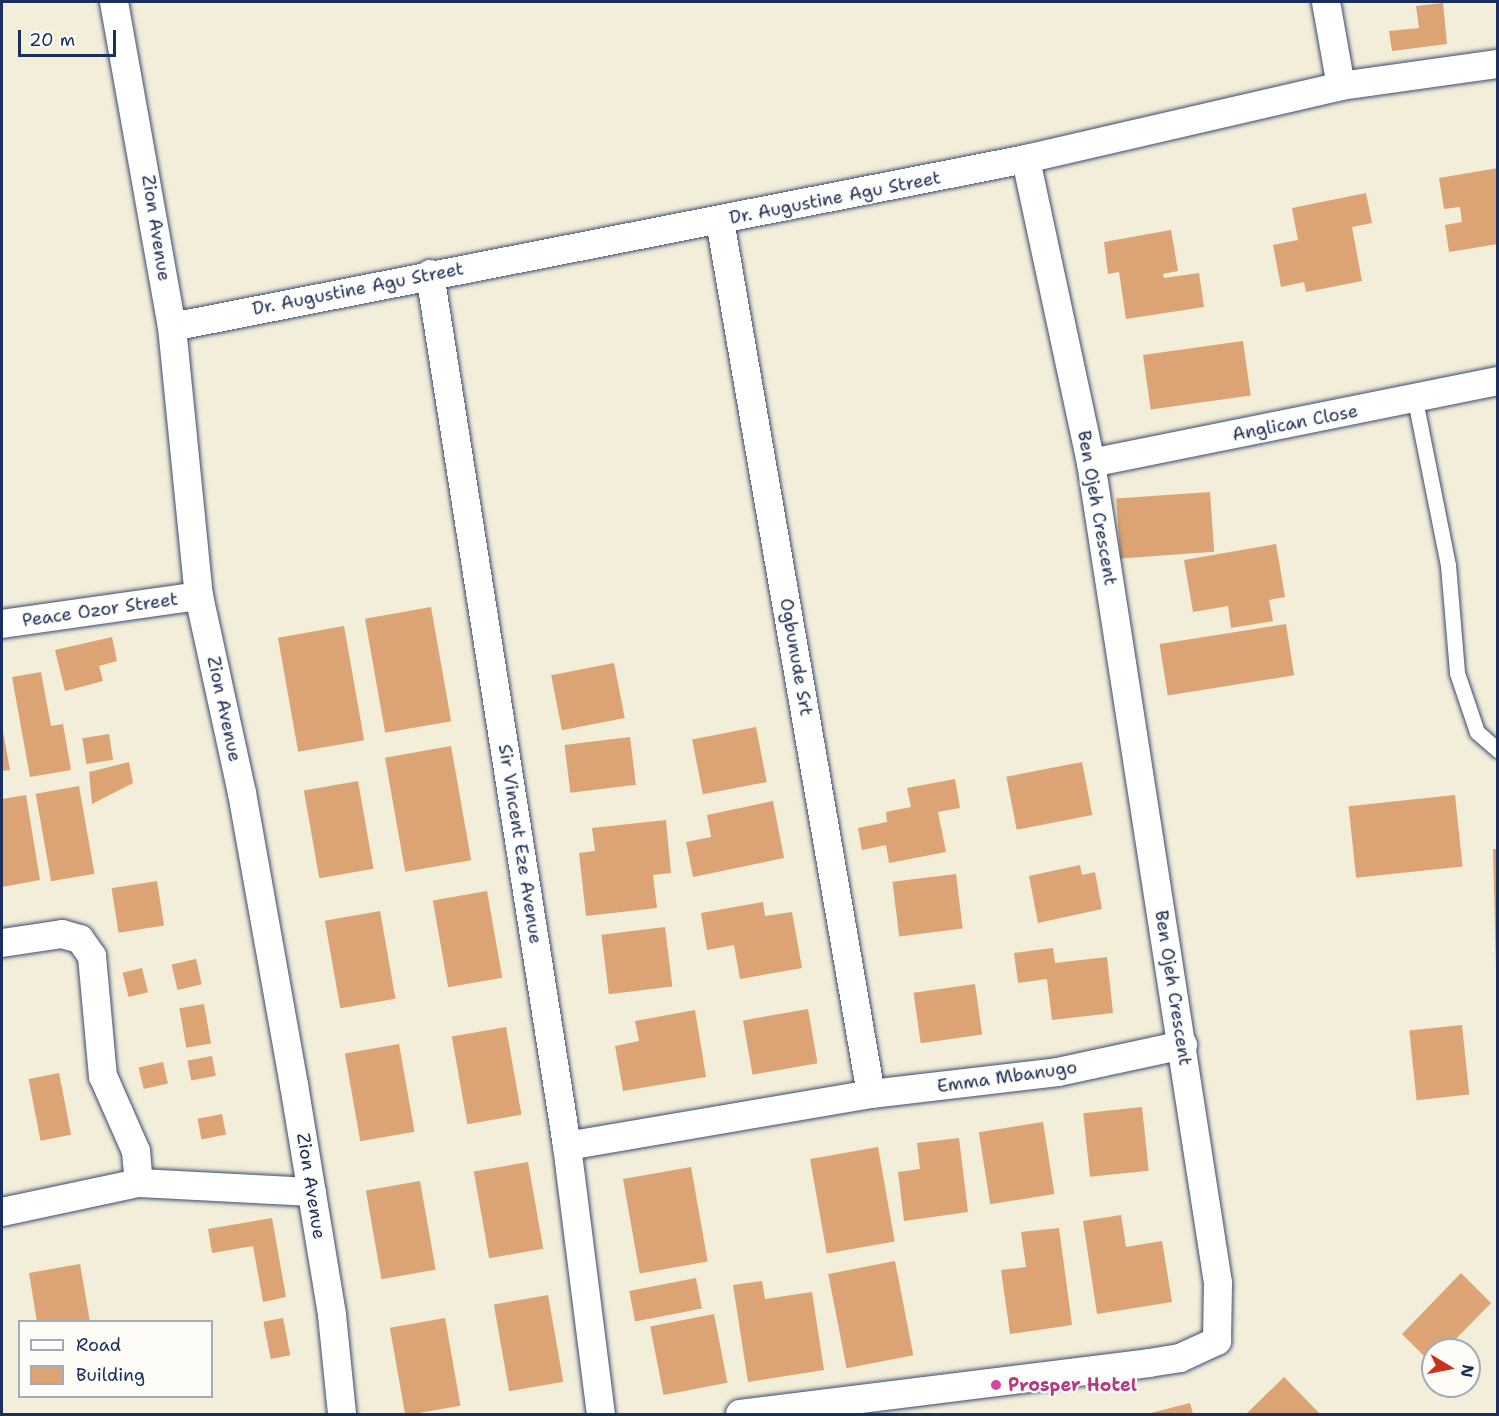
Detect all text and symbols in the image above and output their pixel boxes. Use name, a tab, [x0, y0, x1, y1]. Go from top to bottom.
scale bar	[21, 18, 118, 56]
text: 20 m	[29, 28, 75, 52]
street label: Dr. Augustine Agu Street	[727, 167, 943, 229]
street label: Zion Avenue	[137, 173, 175, 283]
street label: Dr. Augustine Agu Street	[250, 258, 466, 320]
street label: Anglican Close	[1230, 400, 1360, 446]
street label: Ben Ojeh Crescent	[1073, 429, 1121, 587]
street label: Peace Ozor Street	[21, 588, 179, 632]
street label: Ogbunude Srt	[775, 597, 817, 717]
street label: Zion Avenue	[202, 654, 246, 764]
street label: Sir Vincent Eze Avenue	[494, 743, 546, 945]
street label: Ben Ojeh Crescent	[1150, 909, 1196, 1067]
street label: Emma Mbanugo	[936, 1056, 1078, 1098]
street label: Zion Avenue	[292, 1131, 330, 1241]
legend	[18, 1320, 213, 1398]
text: Road	[76, 1333, 121, 1357]
north arrow	[1421, 1338, 1481, 1398]
text: Building	[76, 1363, 145, 1387]
text: N	[1456, 1363, 1479, 1379]
place label: Prosper Hotel	[1008, 1374, 1137, 1396]
marker: Prosper Hotel	[989, 1378, 1003, 1392]

